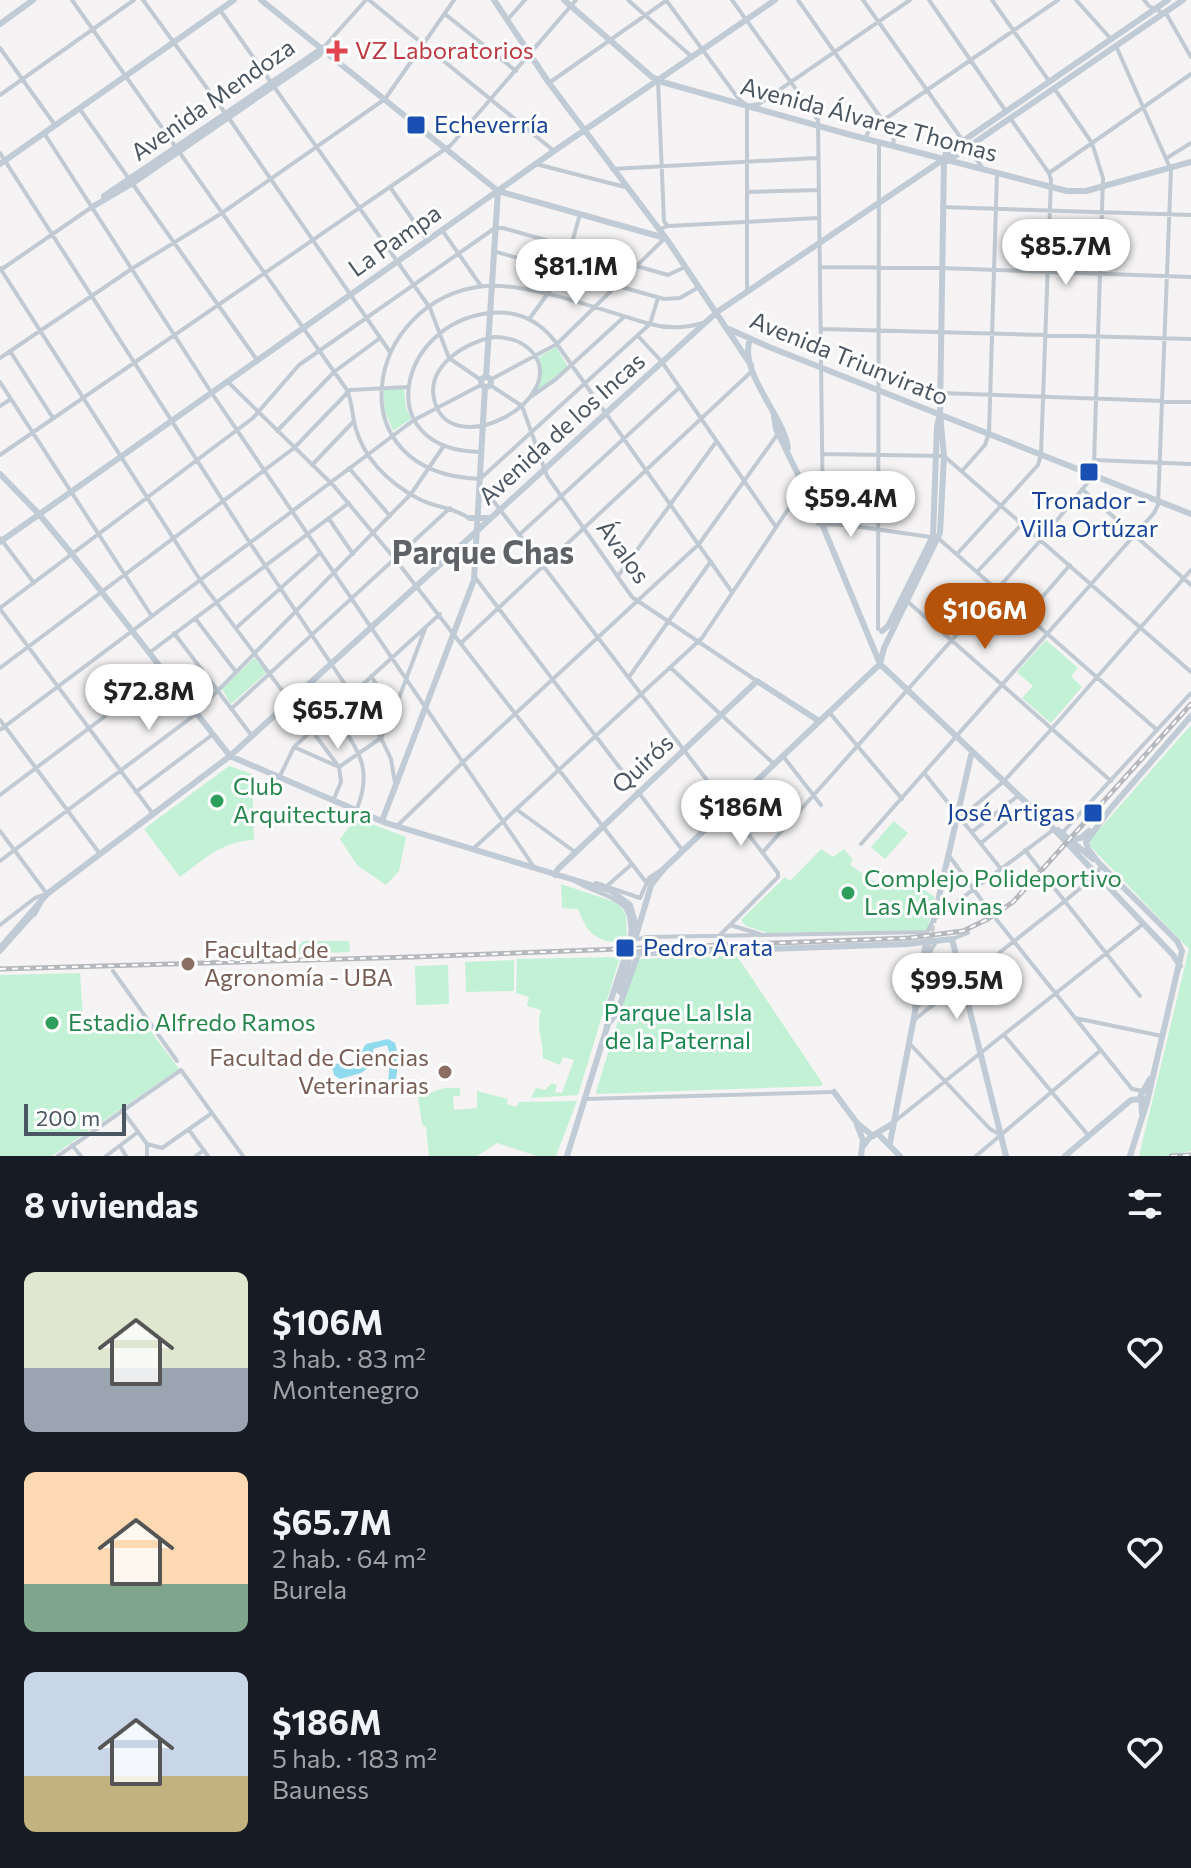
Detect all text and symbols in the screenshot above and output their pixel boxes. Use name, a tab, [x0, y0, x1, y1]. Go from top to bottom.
street label: Avenida Mendoza	[125, 32, 300, 166]
place label: VZ Laboratorios	[355, 35, 534, 64]
marker: VZ Laboratorios	[326, 40, 348, 62]
street label: Avenida Álvarez Thomas	[738, 70, 1001, 167]
place label: Echeverría	[434, 109, 549, 138]
marker: Echeverría	[405, 114, 427, 136]
street label: La Pampa	[342, 197, 446, 282]
pin: $85.7M	[1001, 219, 1131, 287]
text: $85.7M	[1020, 229, 1112, 260]
pin: $81.1M	[511, 239, 641, 307]
text: $81.1M	[534, 249, 618, 280]
street label: Avenida Triunvirato	[746, 305, 953, 411]
street label: Avenida de los Incas	[472, 346, 650, 510]
marker: Tronador - Villa Ortúzar	[1078, 461, 1100, 483]
pin: $59.4M	[786, 471, 916, 539]
text: $59.4M	[804, 481, 898, 512]
place label: Tronador - Villa Ortúzar	[1020, 485, 1159, 542]
street label: Ávalos	[592, 514, 657, 589]
district label: Parque Chas	[392, 531, 574, 571]
pin: $106M	[929, 583, 1041, 651]
text: $106M	[942, 593, 1028, 624]
pin: $72.8M	[84, 664, 214, 732]
text: $72.8M	[103, 674, 195, 705]
pin: $65.7M	[273, 683, 403, 751]
text: $65.7M	[292, 693, 384, 724]
street label: Quirós	[605, 727, 679, 799]
place label: Club Arquitectura	[233, 771, 372, 828]
pin: $186M	[685, 780, 797, 848]
text: $186M	[699, 790, 783, 821]
marker: Club Arquitectura	[208, 792, 226, 810]
place label: José Artigas	[947, 797, 1075, 826]
marker: José Artigas	[1082, 802, 1104, 824]
place label: Complejo Polideportivo Las Malvinas	[864, 863, 1122, 920]
marker: Complejo Polideportivo Las Malvinas	[839, 884, 857, 902]
place label: Pedro Arata	[643, 932, 773, 961]
place label: Facultad de Agronomía - UBA	[204, 934, 393, 991]
marker: Pedro Arata	[614, 937, 636, 959]
pin: $99.5M	[892, 953, 1022, 1021]
marker: Facultad de Agronomía - UBA	[179, 955, 197, 973]
text: $99.5M	[910, 963, 1004, 994]
park label: Parque La Isla de la Paternal	[604, 997, 752, 1054]
place label: Estadio Alfredo Ramos	[68, 1007, 316, 1036]
marker: Estadio Alfredo Ramos	[43, 1014, 61, 1032]
place label: Facultad de Ciencias Veterinarias	[209, 1042, 429, 1099]
marker: Facultad de Ciencias Veterinarias	[436, 1063, 454, 1081]
scale bar	[24, 1100, 126, 1136]
text: 200 m	[36, 1104, 100, 1131]
icon: filters	[1123, 1182, 1167, 1226]
text: 8 viviendas	[24, 1183, 199, 1225]
text: $106M	[272, 1300, 383, 1342]
icon: home	[88, 1304, 184, 1400]
icon: heart	[1123, 1330, 1167, 1374]
text: 3 hab. · 83 m²	[272, 1342, 426, 1373]
text: Montenegro	[272, 1373, 420, 1404]
text: $65.7M	[272, 1500, 392, 1542]
icon: home	[88, 1504, 184, 1600]
icon: heart	[1123, 1530, 1167, 1574]
text: 2 hab. · 64 m²	[272, 1542, 426, 1573]
text: Burela	[272, 1573, 347, 1604]
text: $186M	[272, 1700, 382, 1742]
icon: home	[88, 1704, 184, 1800]
icon: heart	[1123, 1730, 1167, 1774]
text: 5 hab. · 183 m²	[272, 1742, 437, 1773]
text: Bauness	[272, 1773, 369, 1804]

